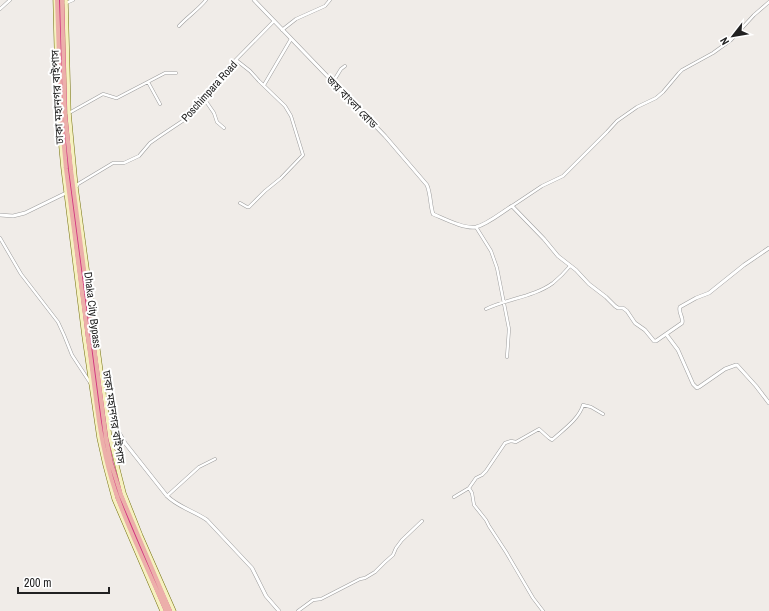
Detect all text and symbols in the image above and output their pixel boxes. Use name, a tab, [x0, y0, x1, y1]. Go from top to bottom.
north arrow	[713, 16, 753, 56]
text: N	[717, 35, 732, 48]
street label: ঢাকা মহানগর বাইপাস	[48, 49, 67, 146]
street label: Poschimpara Road	[178, 58, 240, 124]
street label: জয় বাংলা রোড	[323, 72, 381, 131]
street label: Dhaka City Bypass	[81, 271, 105, 349]
street label: ঢাকা মহানগর বাইপাস	[100, 368, 128, 465]
scale bar	[18, 569, 109, 595]
text: 200 m	[24, 575, 51, 591]

